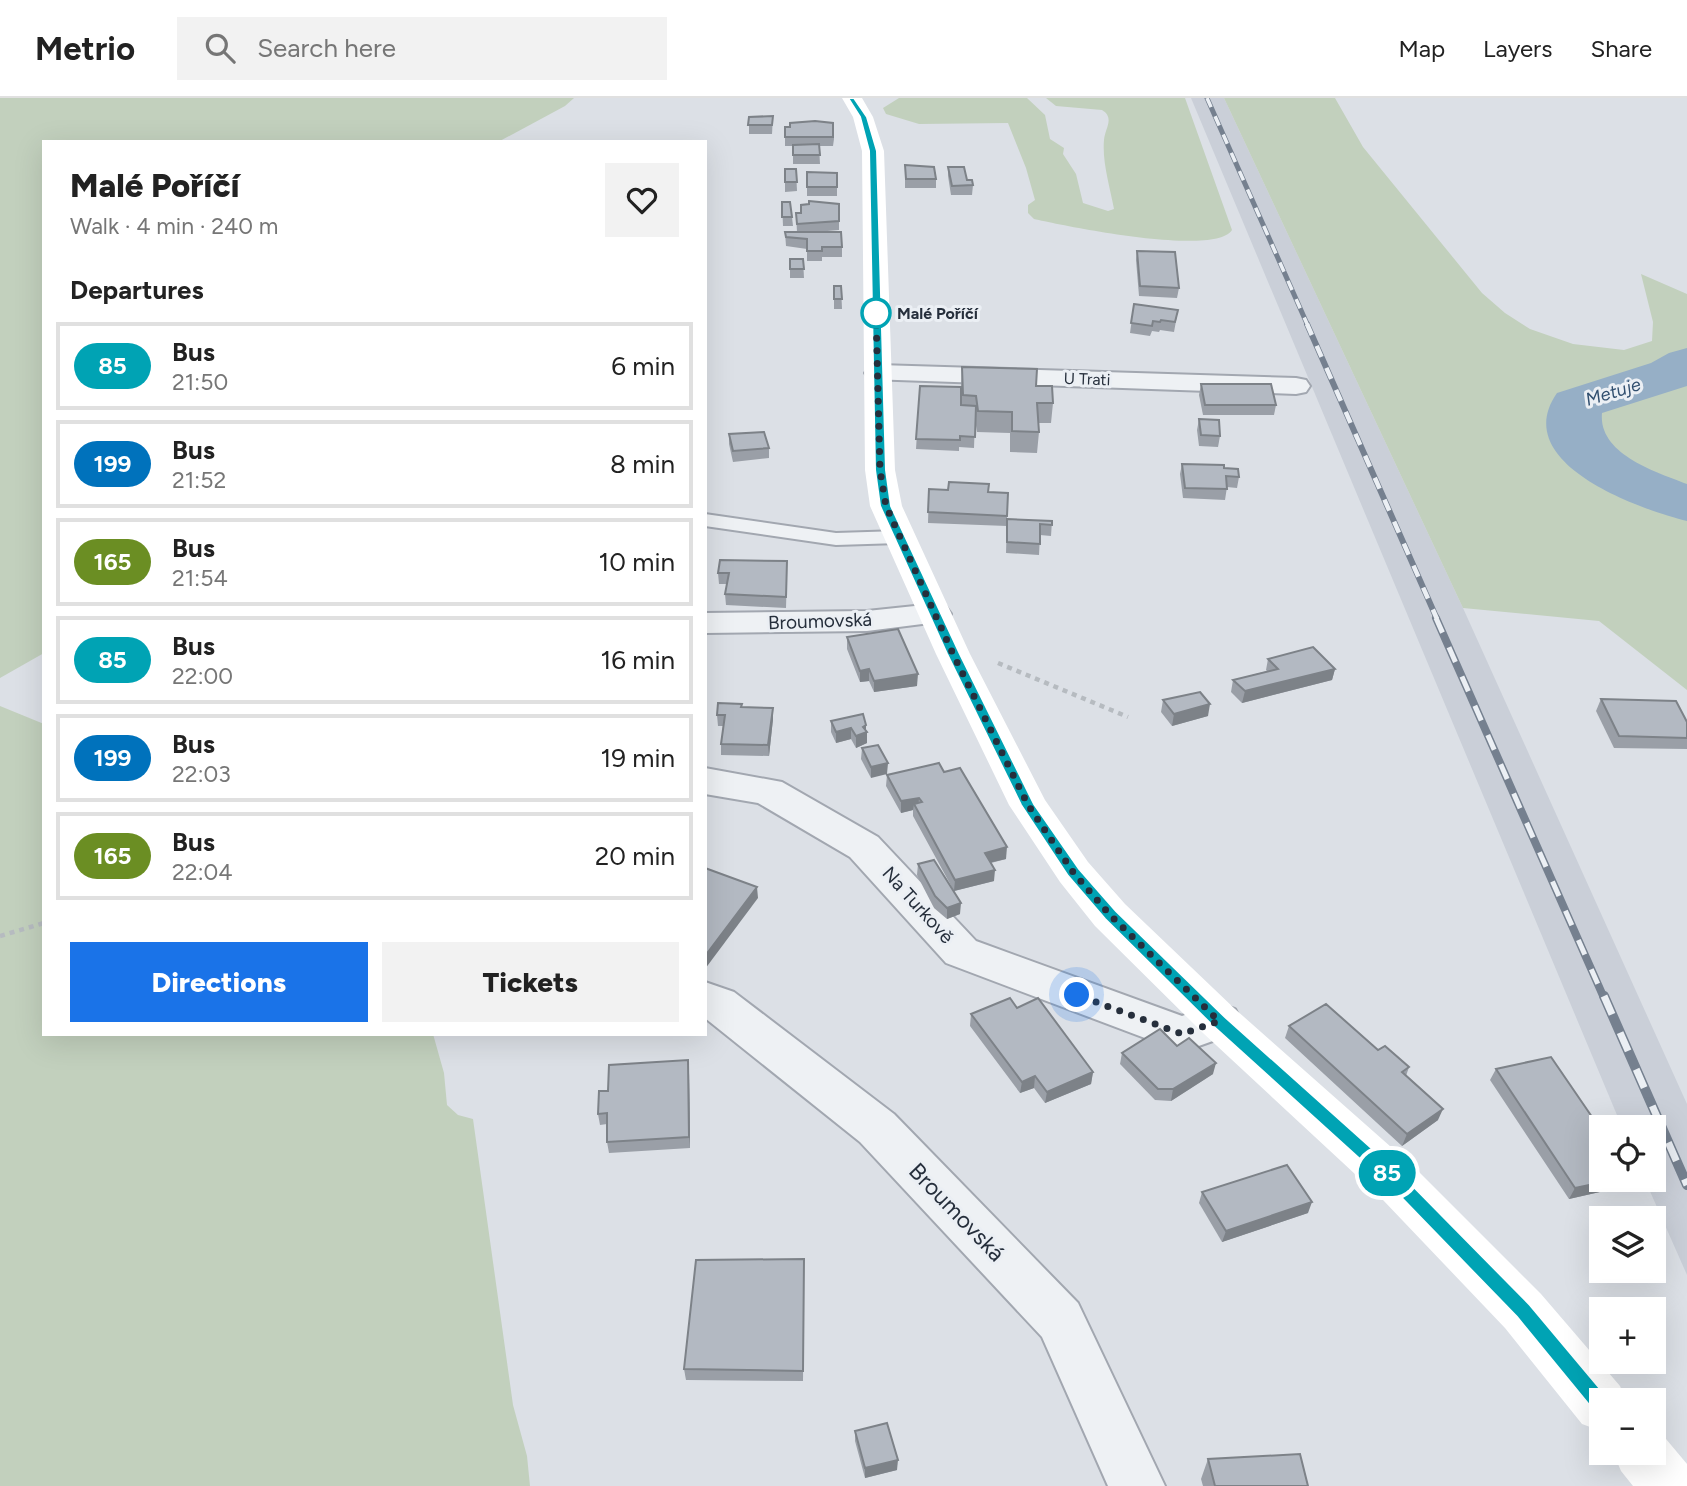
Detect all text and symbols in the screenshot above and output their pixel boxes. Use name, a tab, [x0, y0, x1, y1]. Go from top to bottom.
search box	[177, 17, 667, 80]
text: Metrio	[35, 29, 135, 68]
icon: search	[201, 29, 239, 67]
text: Search here	[257, 32, 396, 64]
text: Map	[1398, 34, 1445, 63]
text: Layers	[1483, 34, 1552, 63]
text: Share	[1590, 34, 1652, 63]
button: heart	[605, 163, 679, 237]
text: Malé Poříčí	[70, 166, 240, 205]
text: Walk · 4 min · 240 m	[70, 212, 278, 240]
text: Departures	[70, 274, 204, 306]
marker: Malé Poříčí	[861, 298, 891, 328]
place label: Malé Poříčí	[897, 304, 979, 323]
text: Bus	[172, 336, 215, 368]
text: 6 min	[611, 350, 675, 382]
text: 85	[98, 351, 127, 380]
text: 21:50	[172, 368, 228, 396]
street label: U Trati	[1063, 369, 1111, 389]
water label: Metuje	[1583, 373, 1643, 411]
text: Bus	[172, 434, 215, 466]
text: 8 min	[610, 448, 675, 480]
text: 199	[94, 449, 131, 478]
text: 21:52	[172, 466, 226, 494]
text: Bus	[172, 532, 215, 564]
text: 10 min	[599, 546, 675, 578]
text: 165	[94, 547, 132, 576]
text: 21:54	[172, 564, 228, 592]
street label: Broumovská	[768, 608, 872, 634]
text: Bus	[172, 630, 215, 662]
text: 16 min	[600, 644, 675, 676]
text: 85	[98, 645, 127, 674]
text: 22:00	[172, 662, 233, 690]
text: Bus	[172, 728, 215, 760]
text: 19 min	[600, 742, 675, 774]
text: 199	[94, 743, 131, 772]
text: 22:03	[172, 760, 231, 788]
text: Bus	[172, 826, 215, 858]
text: 20 min	[595, 840, 675, 872]
text: 165	[94, 841, 132, 870]
text: 22:04	[172, 858, 233, 886]
street label: Na Turkově	[877, 862, 959, 948]
button: Directions	[70, 942, 368, 1022]
button: Tickets	[382, 942, 679, 1022]
your location	[1059, 977, 1094, 1012]
map controls	[1589, 1115, 1666, 1465]
button: locate	[1589, 1115, 1666, 1192]
line badge: 85	[1356, 1150, 1418, 1196]
street label: Broumovská	[903, 1157, 1011, 1267]
text: 85	[1373, 1158, 1401, 1187]
button: layers	[1589, 1206, 1666, 1283]
button: +	[1589, 1297, 1666, 1374]
button: −	[1589, 1388, 1666, 1465]

